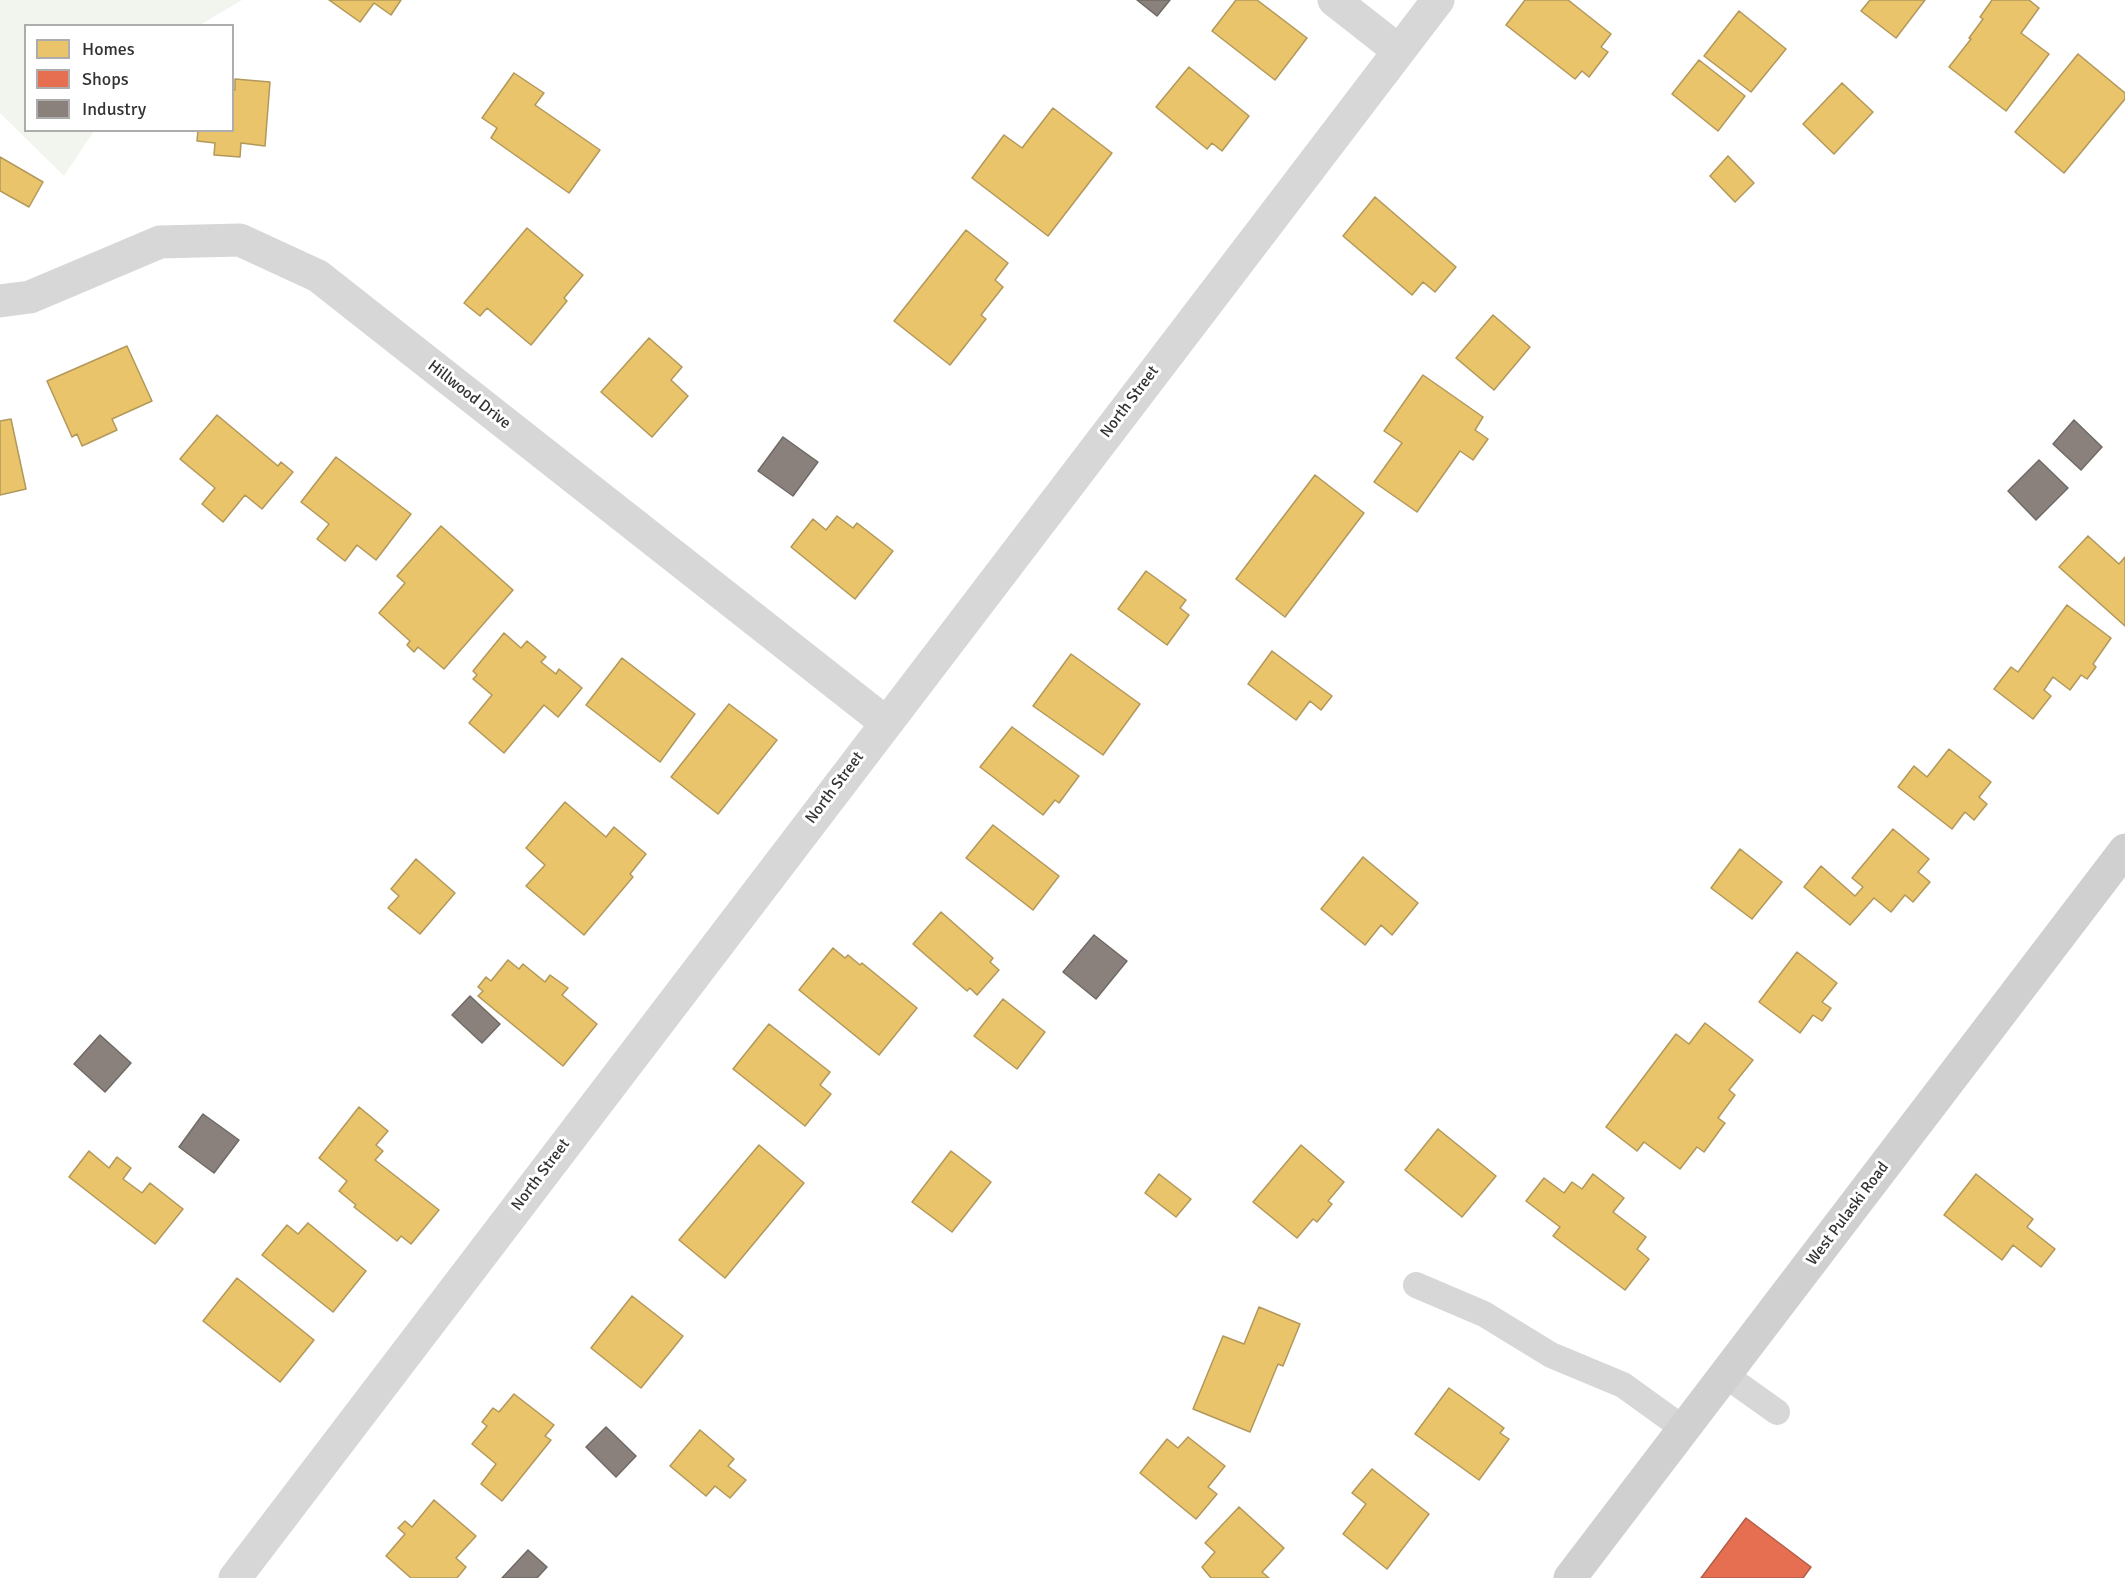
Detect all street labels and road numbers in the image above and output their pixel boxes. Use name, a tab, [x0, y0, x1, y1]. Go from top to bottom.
street label: Hillwood Drive	[424, 357, 514, 433]
street label: North Street	[1097, 362, 1163, 442]
street label: North Street	[802, 748, 868, 828]
street label: North Street	[508, 1135, 574, 1215]
street label: West Pulaski Road	[1803, 1158, 1893, 1270]

